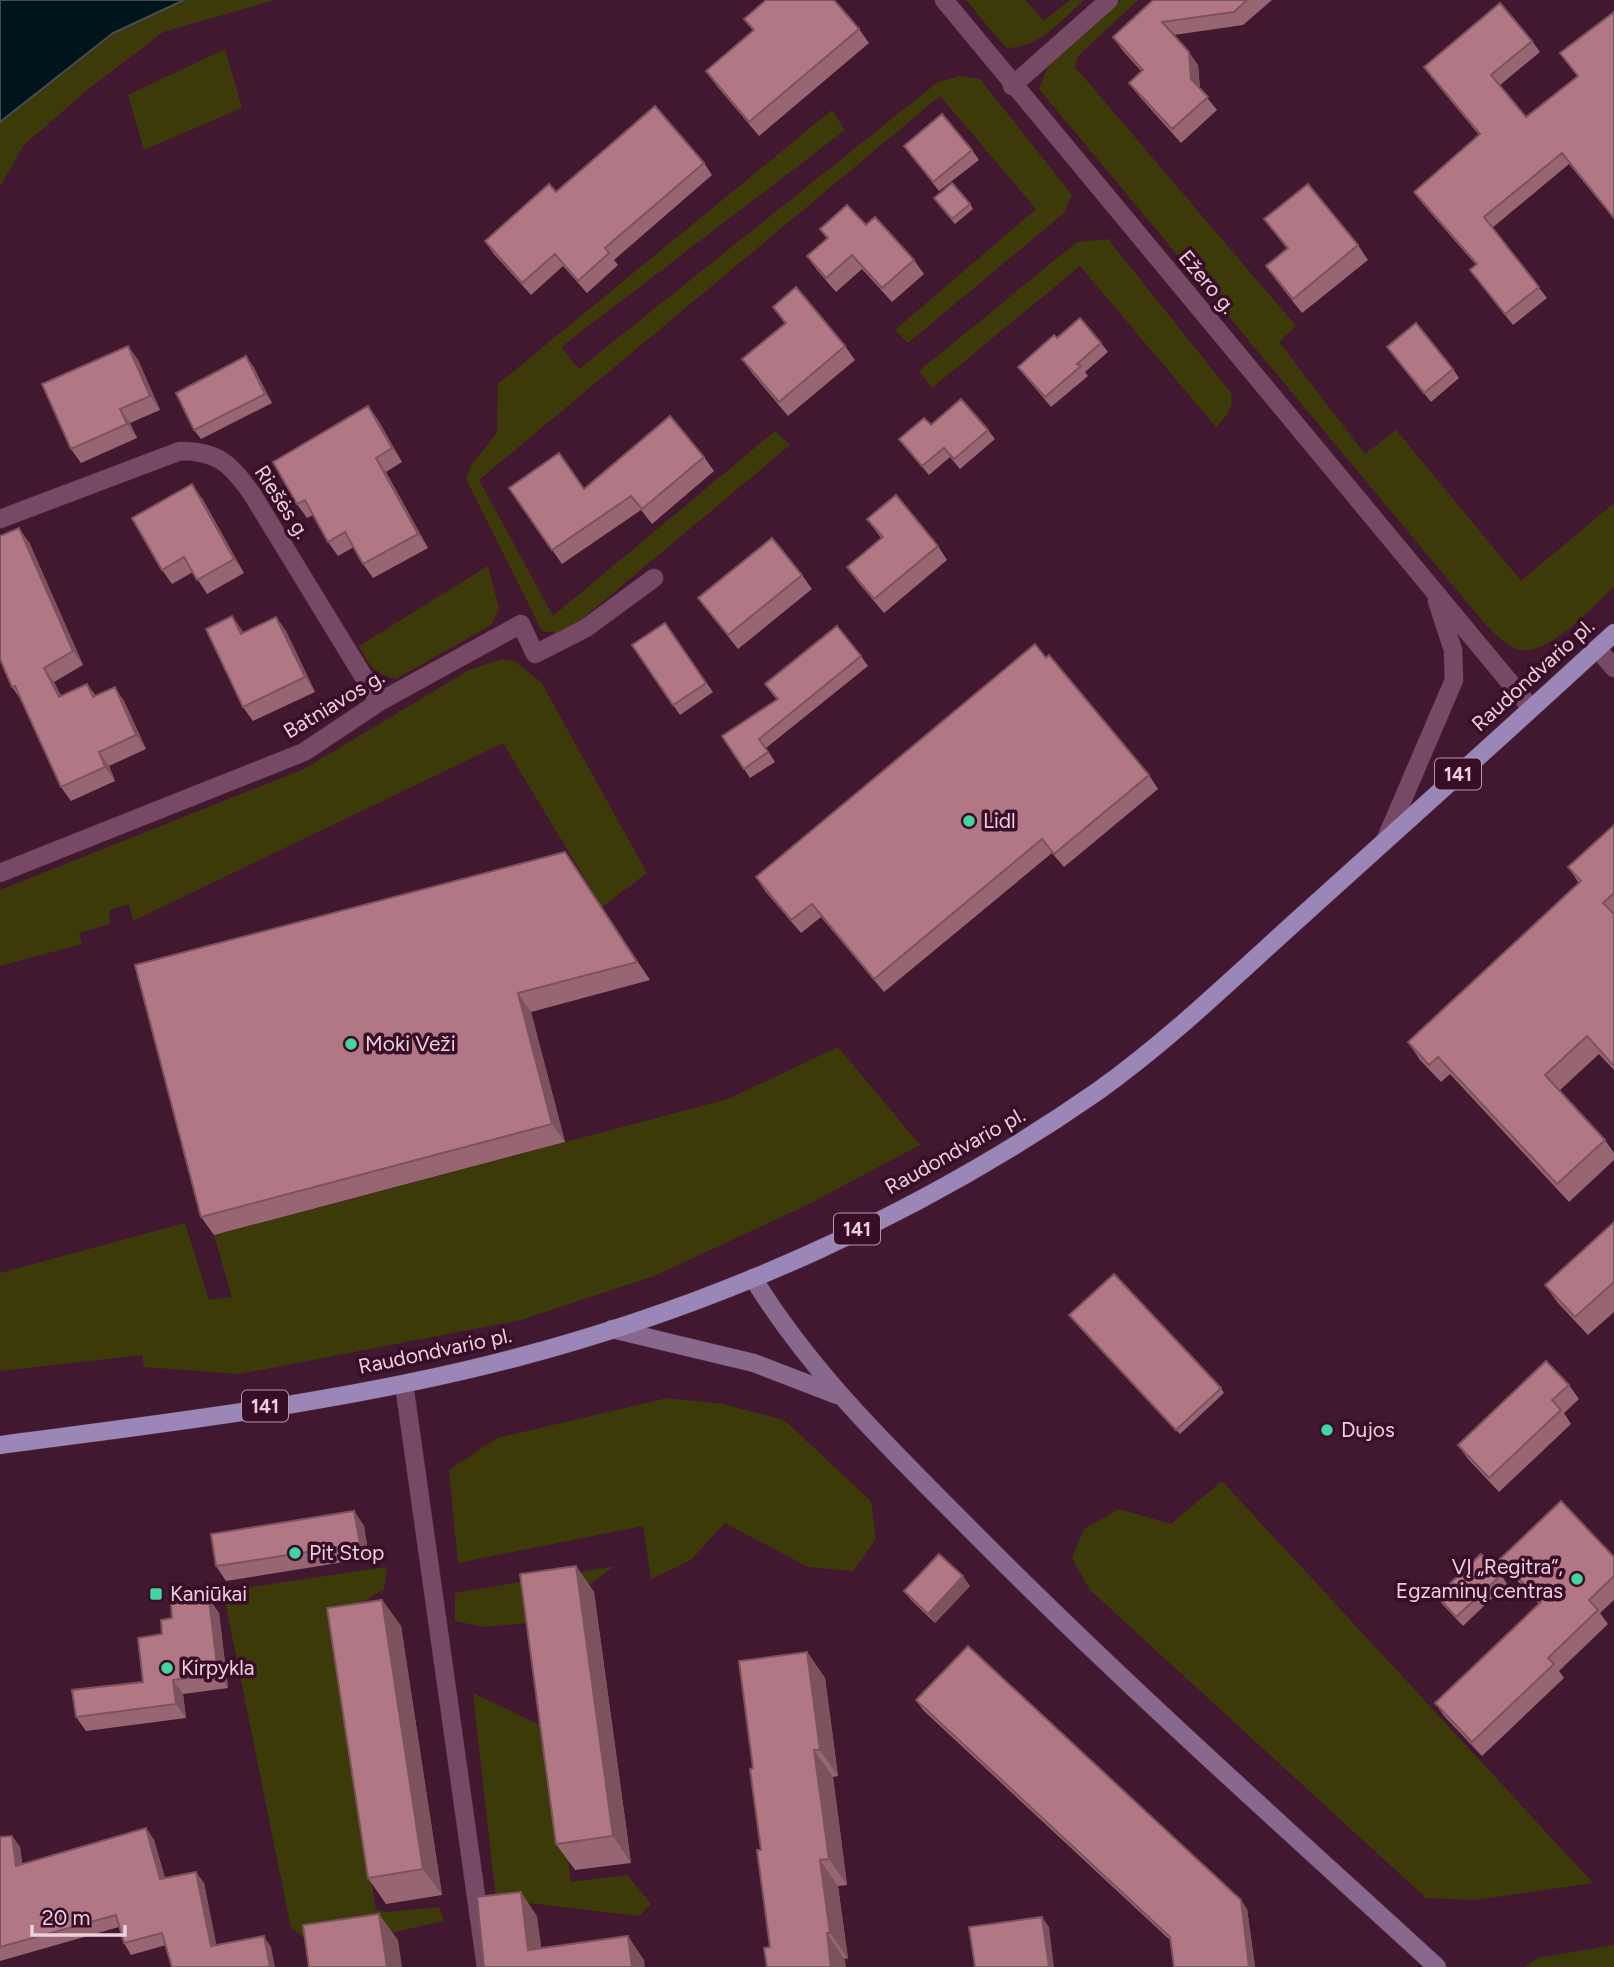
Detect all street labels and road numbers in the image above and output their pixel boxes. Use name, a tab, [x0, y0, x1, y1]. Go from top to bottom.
street label: Ežero g.	[1174, 245, 1241, 319]
street label: Riešės g.	[249, 460, 315, 543]
street label: Raudondvario pl.	[1466, 613, 1599, 736]
street label: Batniavos g.	[279, 664, 389, 743]
road number: 141	[1435, 758, 1481, 790]
street label: Raudondvario pl.	[880, 1102, 1029, 1199]
road number: 141	[834, 1214, 880, 1245]
street label: Raudondvario pl.	[356, 1322, 514, 1379]
road number: 141	[242, 1390, 288, 1422]

